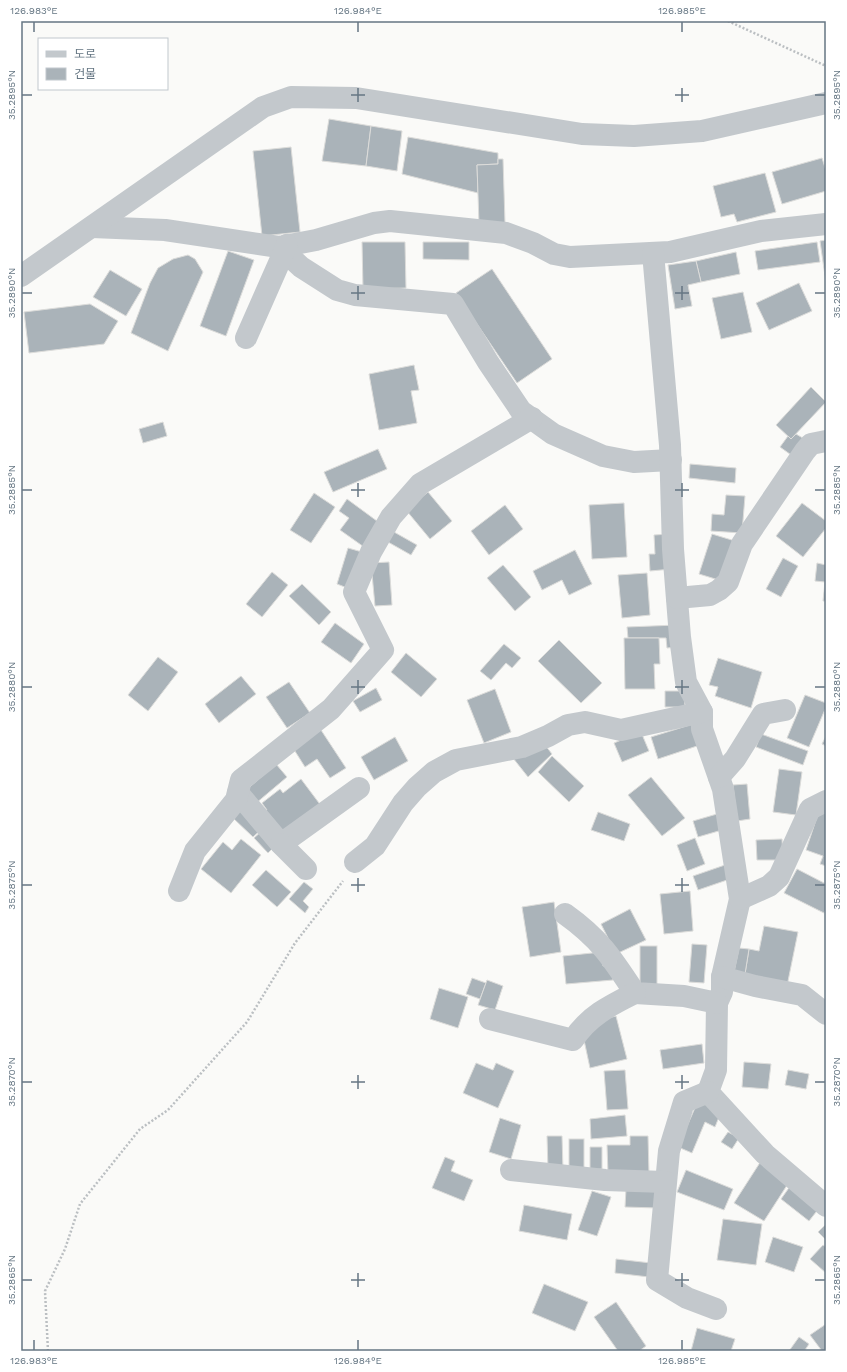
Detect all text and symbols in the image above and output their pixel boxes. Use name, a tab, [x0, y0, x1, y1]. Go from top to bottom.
text: 126.983°E	[10, 5, 58, 16]
text: 126.984°E	[334, 5, 382, 16]
text: 126.985°E	[658, 5, 706, 16]
legend	[38, 38, 168, 90]
text: 도로	[74, 47, 96, 61]
text: 건물	[74, 67, 96, 81]
text: 35.2895°N	[6, 70, 17, 120]
text: 35.2895°N	[831, 70, 842, 120]
text: 35.2890°N	[6, 268, 17, 318]
text: 35.2890°N	[831, 268, 842, 318]
text: 35.2885°N	[6, 465, 17, 515]
text: 35.2885°N	[831, 465, 842, 515]
text: 35.2880°N	[6, 662, 17, 712]
text: 35.2880°N	[831, 662, 842, 712]
text: 35.2875°N	[6, 860, 17, 910]
text: 35.2875°N	[831, 860, 842, 910]
text: 35.2870°N	[6, 1057, 17, 1107]
text: 35.2870°N	[831, 1057, 842, 1107]
text: 35.2865°N	[6, 1255, 17, 1305]
text: 35.2865°N	[831, 1255, 842, 1305]
text: 126.983°E	[10, 1355, 58, 1366]
text: 126.984°E	[334, 1355, 382, 1366]
text: 126.985°E	[658, 1355, 706, 1366]

